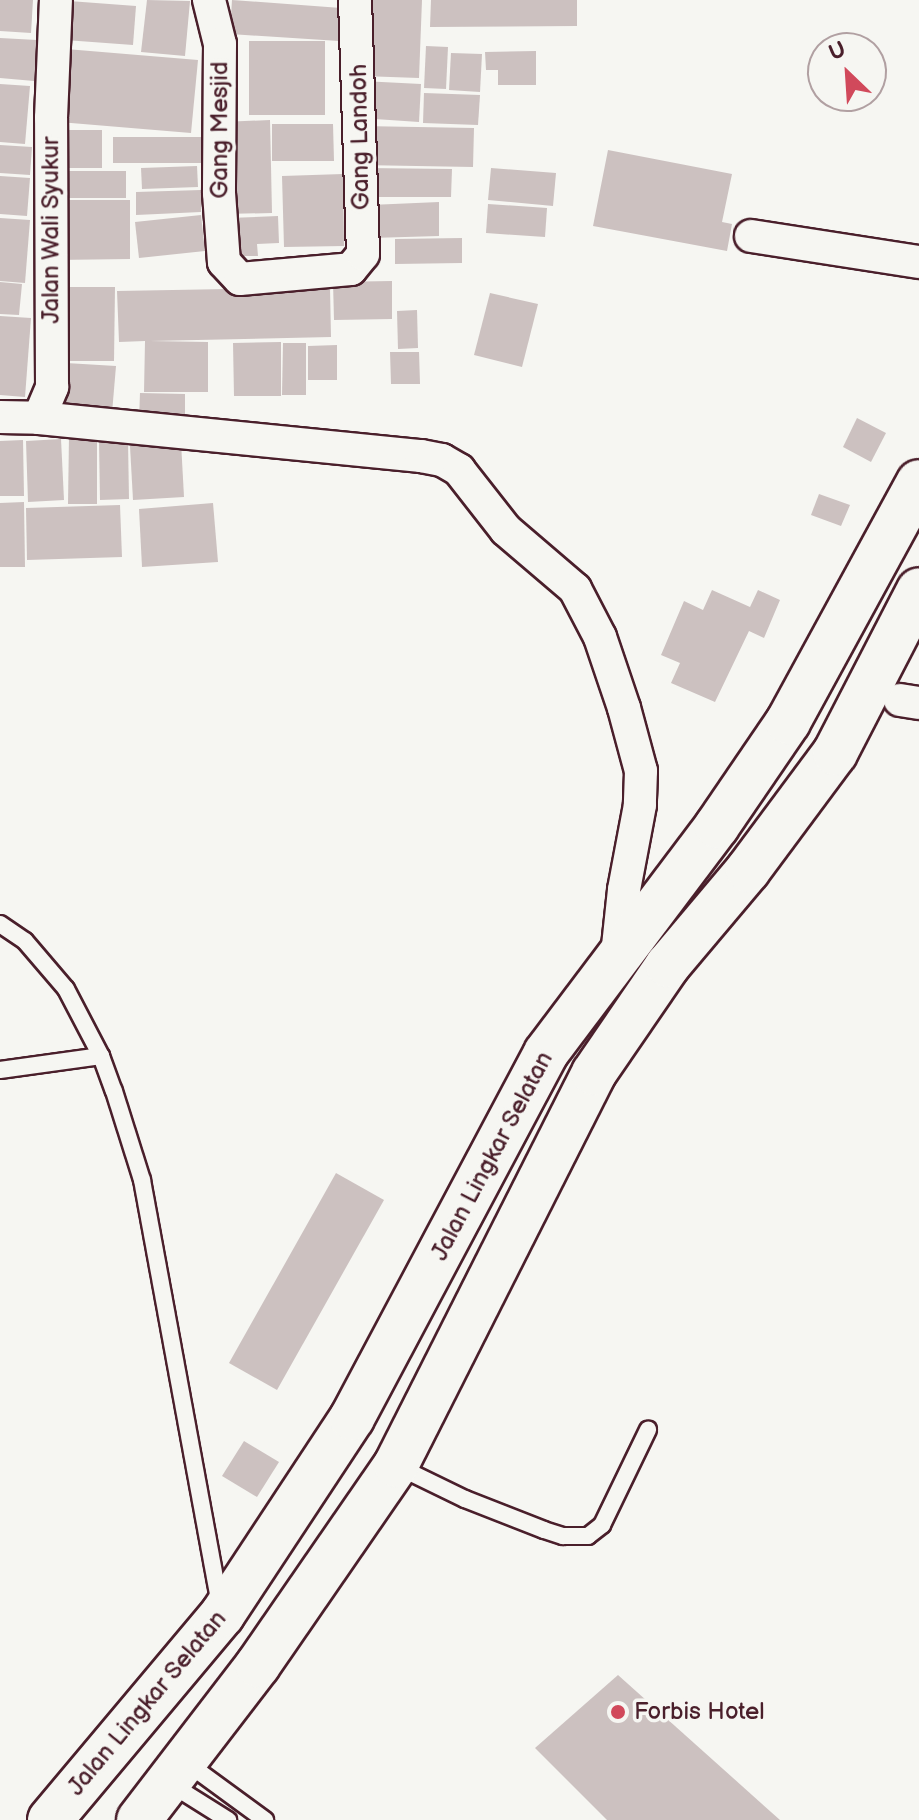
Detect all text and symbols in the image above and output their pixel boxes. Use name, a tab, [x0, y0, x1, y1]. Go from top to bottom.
north arrow	[807, 32, 887, 112]
text: U	[825, 36, 850, 67]
street label: Gang Mesjid	[206, 61, 234, 199]
street label: Gang Landoh	[344, 64, 376, 210]
street label: Jalan Wali Syukur	[37, 136, 65, 324]
street label: Jalan Lingkar Selatan	[425, 1047, 559, 1265]
street label: Jalan Lingkar Selatan	[61, 1605, 233, 1801]
place label: Forbis Hotel	[634, 1698, 764, 1726]
marker: Forbis Hotel	[609, 1703, 627, 1721]

